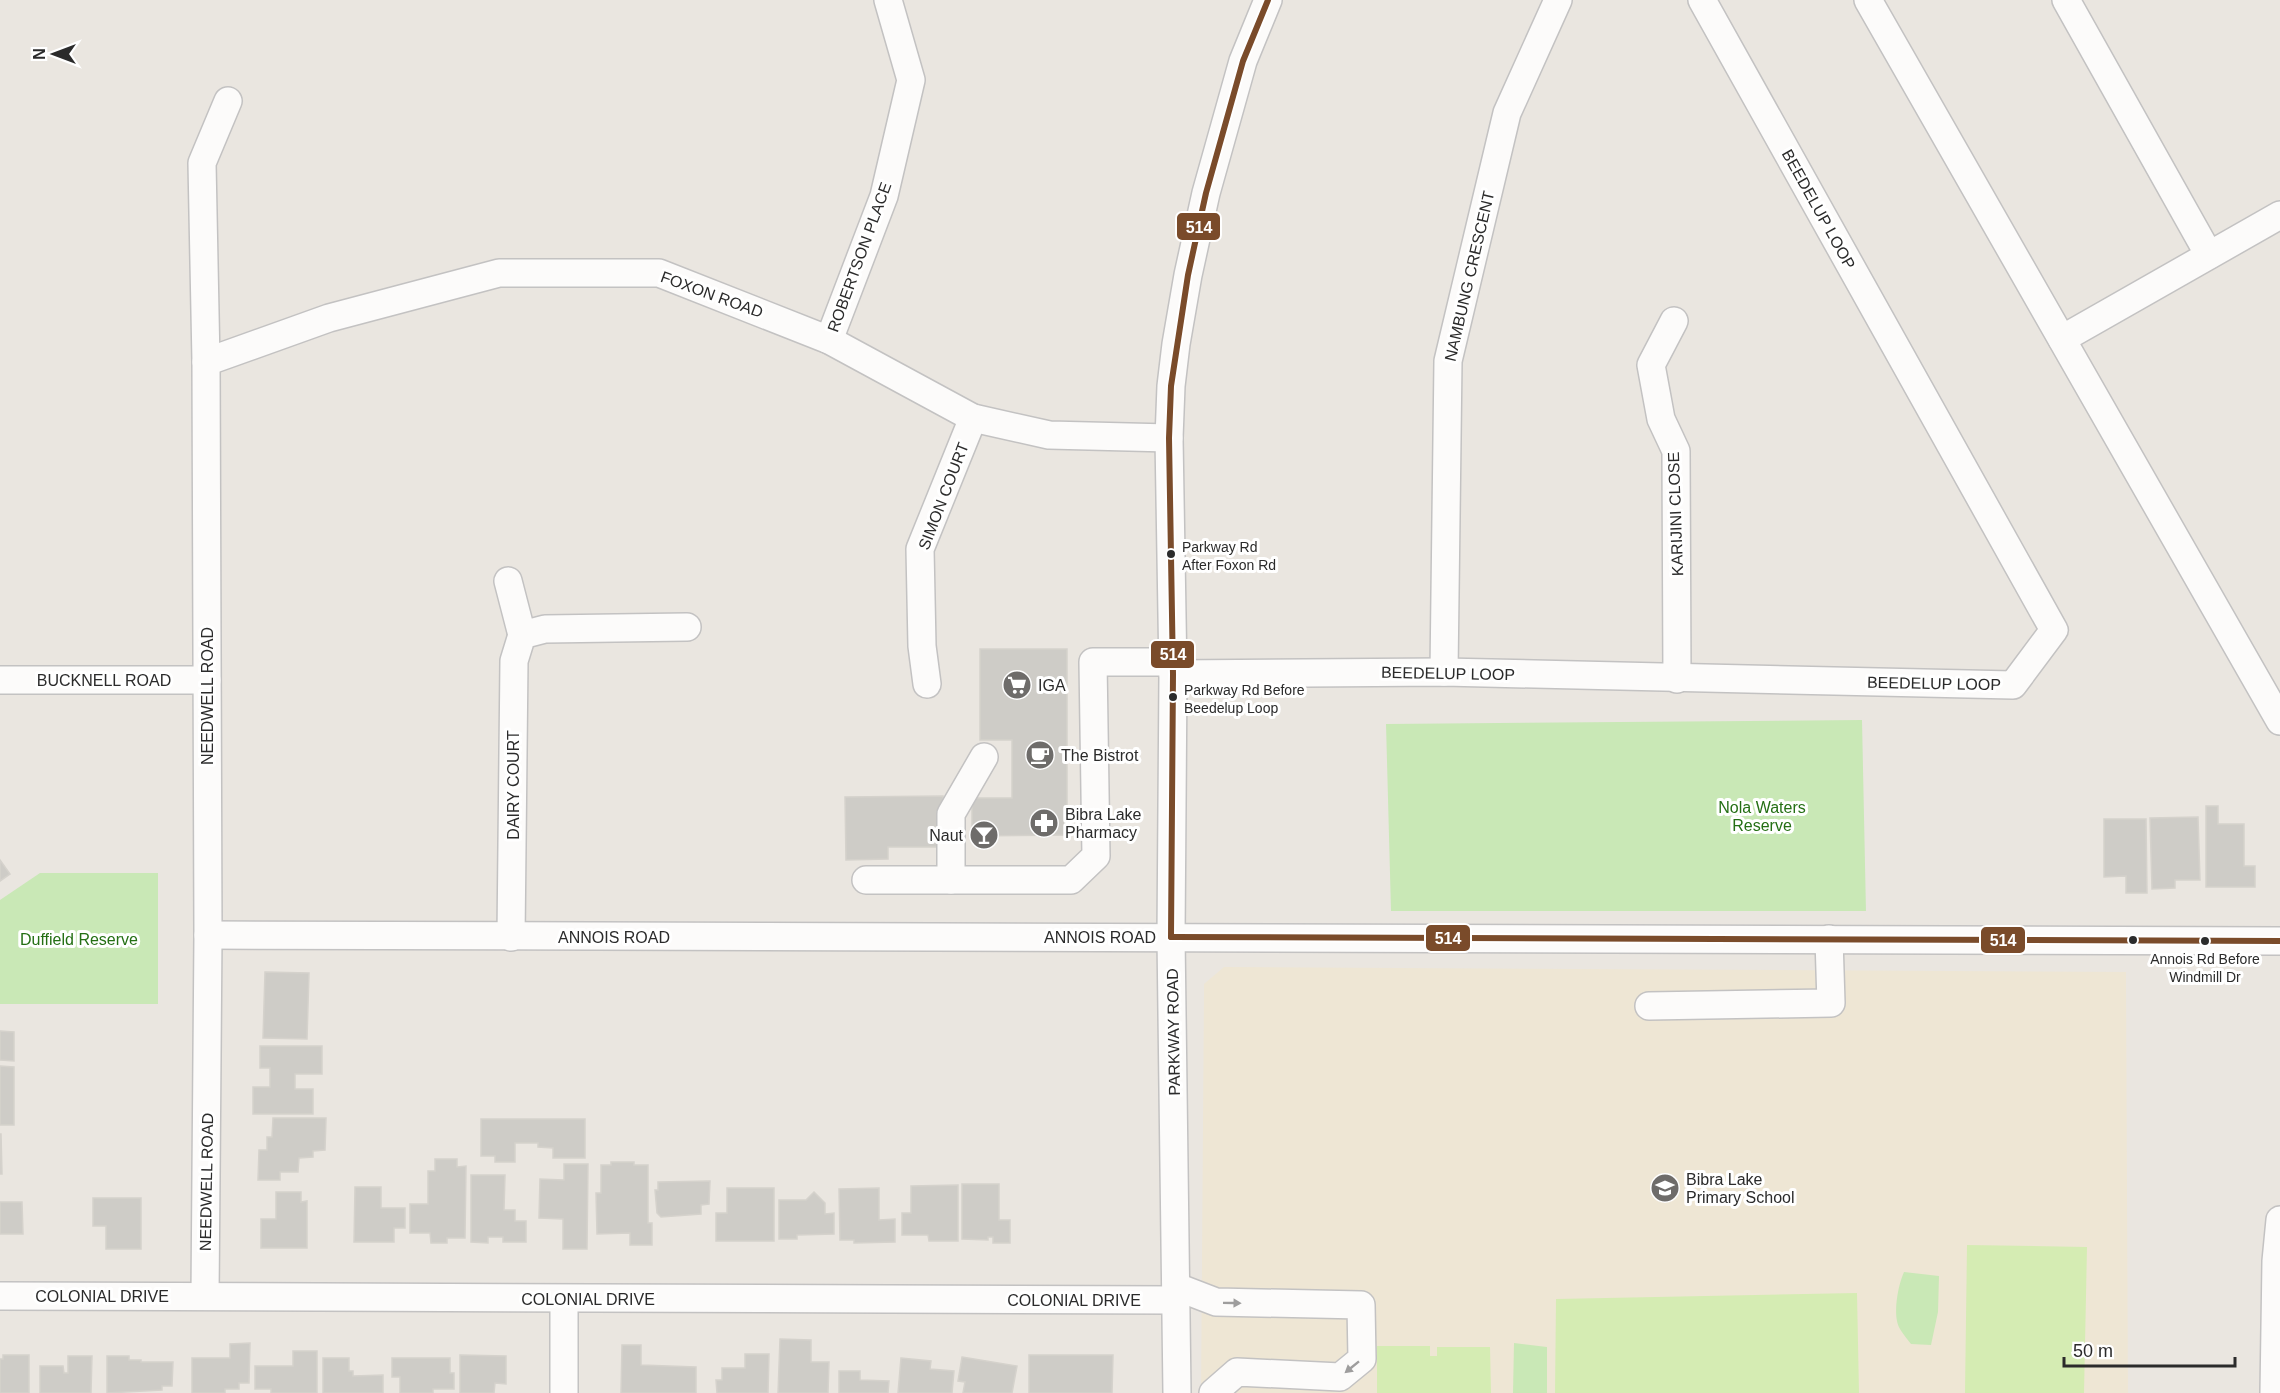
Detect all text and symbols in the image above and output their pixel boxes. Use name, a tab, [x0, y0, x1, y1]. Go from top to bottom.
north arrow	[24, 24, 84, 84]
text: N	[31, 48, 48, 60]
street label: BEEDELUP LOOP	[1779, 147, 1858, 272]
street label: ROBERTSON PLACE	[824, 180, 894, 334]
street label: NAMBUNG CRESCENT	[1442, 189, 1497, 363]
line badge: 514	[1176, 212, 1221, 241]
text: 514	[1186, 219, 1212, 236]
street label: FOXON ROAD	[658, 268, 765, 321]
street label: SIMON COURT	[915, 440, 972, 552]
street label: KARIJINI CLOSE	[1665, 451, 1686, 576]
place label: Parkway Rd After Foxon Rd	[1182, 539, 1276, 573]
marker: Parkway Rd After Foxon Rd	[1165, 548, 1177, 560]
street label: NEEDWELL ROAD	[199, 627, 216, 765]
line badge: 514	[1150, 640, 1195, 669]
text: 514	[1160, 646, 1186, 663]
street label: BEEDELUP LOOP	[1381, 664, 1515, 683]
supermarket icon: IGA	[1001, 669, 1033, 701]
street label: BUCKNELL ROAD	[37, 672, 171, 689]
street label: BEEDELUP LOOP	[1867, 674, 2001, 693]
place label: IGA	[1038, 677, 1066, 694]
place label: Parkway Rd Before Beedelup Loop	[1184, 682, 1305, 716]
marker: Parkway Rd Before Beedelup Loop	[1167, 691, 1179, 703]
street label: DAIRY COURT	[505, 730, 522, 840]
cafe icon: The Bistrot	[1024, 739, 1056, 771]
place label: The Bistrot	[1061, 747, 1139, 764]
park label: Nola Waters Reserve	[1718, 799, 1806, 834]
place label: Bibra Lake Pharmacy	[1065, 806, 1142, 841]
pharmacy icon: Bibra Lake Pharmacy	[1028, 807, 1060, 839]
bar icon: Naut	[968, 819, 1000, 851]
place label: Naut	[929, 827, 964, 844]
line badge: 514	[1425, 924, 1471, 952]
line badge: 514	[1980, 926, 2026, 954]
street label: ANNOIS ROAD	[558, 929, 670, 946]
street label: ANNOIS ROAD	[1044, 929, 1156, 946]
text: 514	[1435, 930, 1461, 947]
park label: Duffield Reserve	[20, 931, 138, 948]
text: 514	[1990, 932, 2016, 949]
unlabelled marker	[2127, 934, 2139, 946]
marker: Annois Rd Before Windmill Dr	[2199, 935, 2211, 947]
place label: Annois Rd Before Windmill Dr	[2150, 951, 2260, 985]
street label: PARKWAY ROAD	[1164, 968, 1183, 1096]
street label: NEEDWELL ROAD	[197, 1113, 216, 1251]
place label: Bibra Lake Primary School	[1686, 1171, 1794, 1206]
school or university icon: Bibra Lake Primary School	[1649, 1172, 1681, 1204]
street label: COLONIAL DRIVE	[35, 1288, 169, 1305]
street label: COLONIAL DRIVE	[521, 1291, 655, 1308]
street label: COLONIAL DRIVE	[1007, 1292, 1141, 1309]
one-way arrow	[1223, 1298, 1242, 1308]
scale bar	[2064, 1330, 2235, 1368]
text: 50 m	[2073, 1341, 2113, 1361]
one-way arrow	[1345, 1360, 1360, 1372]

